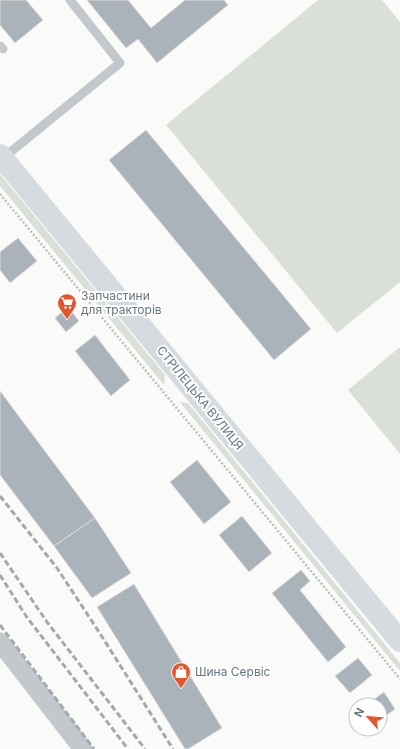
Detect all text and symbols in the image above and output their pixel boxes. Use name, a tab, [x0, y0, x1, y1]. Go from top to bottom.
place label: Запчастини для тракторів	[81, 288, 162, 317]
supermarket icon: Запчастини для тракторів	[56, 292, 78, 320]
street label: СТРІЛЕЦЬКА ВУЛИЦЯ	[154, 343, 247, 453]
shop icon: Шина Сервіс	[170, 661, 192, 689]
place label: Шина Сервіс	[195, 664, 271, 679]
north arrow	[348, 697, 388, 737]
text: N	[351, 706, 367, 719]

